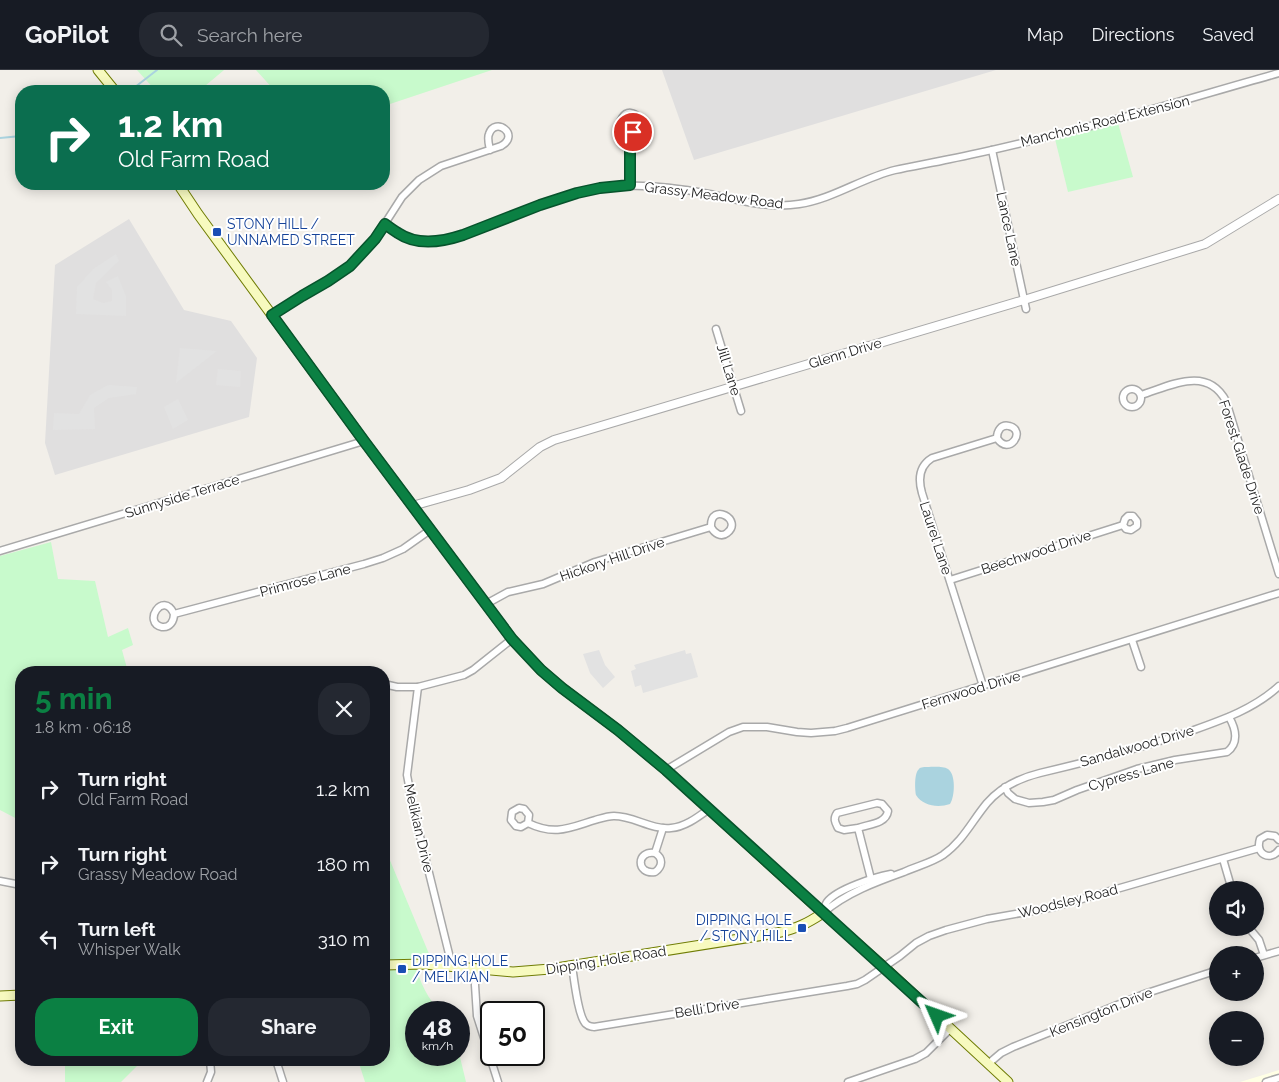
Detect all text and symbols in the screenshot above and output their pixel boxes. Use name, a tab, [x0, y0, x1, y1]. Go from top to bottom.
search box	[139, 12, 489, 57]
text: GoPilot	[25, 20, 109, 49]
icon: search	[157, 21, 185, 49]
text: Search here	[197, 24, 303, 46]
text: Map	[1027, 24, 1063, 45]
text: Directions	[1091, 24, 1175, 45]
text: Saved	[1203, 24, 1254, 45]
street label: Manchonis Road Extension	[1019, 92, 1191, 150]
text: 1.2 km	[118, 104, 223, 145]
icon: right	[35, 105, 100, 170]
pin	[612, 111, 654, 153]
icon: arrive	[619, 118, 647, 146]
text: Old Farm Road	[118, 146, 270, 172]
street label: Grassy Meadow Road	[644, 179, 784, 211]
street label: Lance Lane	[993, 190, 1025, 268]
place label: STONY HILL / UNNAMED STREET	[227, 216, 355, 248]
marker: STONY HILL / UNNAMED STREET	[211, 226, 223, 238]
street label: Glenn Drive	[807, 334, 883, 372]
street label: Jill Lane	[714, 342, 744, 398]
street label: Forest Glade Drive	[1216, 398, 1268, 516]
street label: Sunnyside Terrace	[123, 471, 241, 521]
street label: Laurel Lane	[917, 499, 955, 577]
street label: Beechwood Drive	[979, 527, 1093, 577]
street label: Hickory Hill Drive	[558, 534, 666, 584]
street label: Primrose Lane	[258, 560, 352, 600]
street label: Fernwood Drive	[920, 667, 1022, 713]
text: 5 min	[35, 681, 113, 716]
button: close	[318, 683, 370, 735]
text: 1.8 km · 06:18	[35, 718, 132, 737]
street label: Sandalwood Drive	[1078, 722, 1196, 770]
street label: Cypress Lane	[1086, 754, 1176, 794]
text: Turn right	[78, 768, 167, 790]
icon: right	[35, 775, 63, 803]
text: 1.2 km	[316, 778, 370, 800]
street label: Melikian Drive	[401, 782, 437, 874]
text: Old Farm Road	[78, 790, 188, 809]
text: Turn right	[78, 843, 167, 865]
icon: right	[35, 850, 63, 878]
text: 180 m	[317, 853, 370, 875]
text: Grassy Meadow Road	[78, 865, 238, 884]
street label: Woodsley Road	[1017, 881, 1119, 921]
map controls	[1209, 881, 1264, 1066]
button: sound	[1209, 881, 1264, 936]
place label: DIPPING HOLE / STONY HILL	[696, 912, 792, 944]
text: Turn left	[78, 918, 155, 940]
marker: DIPPING HOLE / STONY HILL	[796, 922, 808, 934]
icon: left	[35, 925, 63, 953]
text: 310 m	[318, 928, 370, 950]
text: Whisper Walk	[78, 940, 181, 959]
street label: Dipping Hole Road	[545, 943, 667, 977]
button: +	[1209, 946, 1264, 1001]
place label: DIPPING HOLE / MELIKIAN	[412, 953, 508, 985]
marker: DIPPING HOLE / MELIKIAN	[396, 963, 408, 975]
street label: Kensington Drive	[1047, 984, 1155, 1040]
position arrow	[910, 989, 962, 1041]
street label: Belli Drive	[674, 995, 740, 1021]
button: Exit	[35, 998, 198, 1056]
button: Share	[208, 998, 370, 1056]
speed limit sign: 50	[480, 1001, 545, 1066]
button: −	[1209, 1011, 1264, 1066]
text: 48	[423, 1012, 452, 1042]
text: km/h	[422, 1039, 453, 1053]

